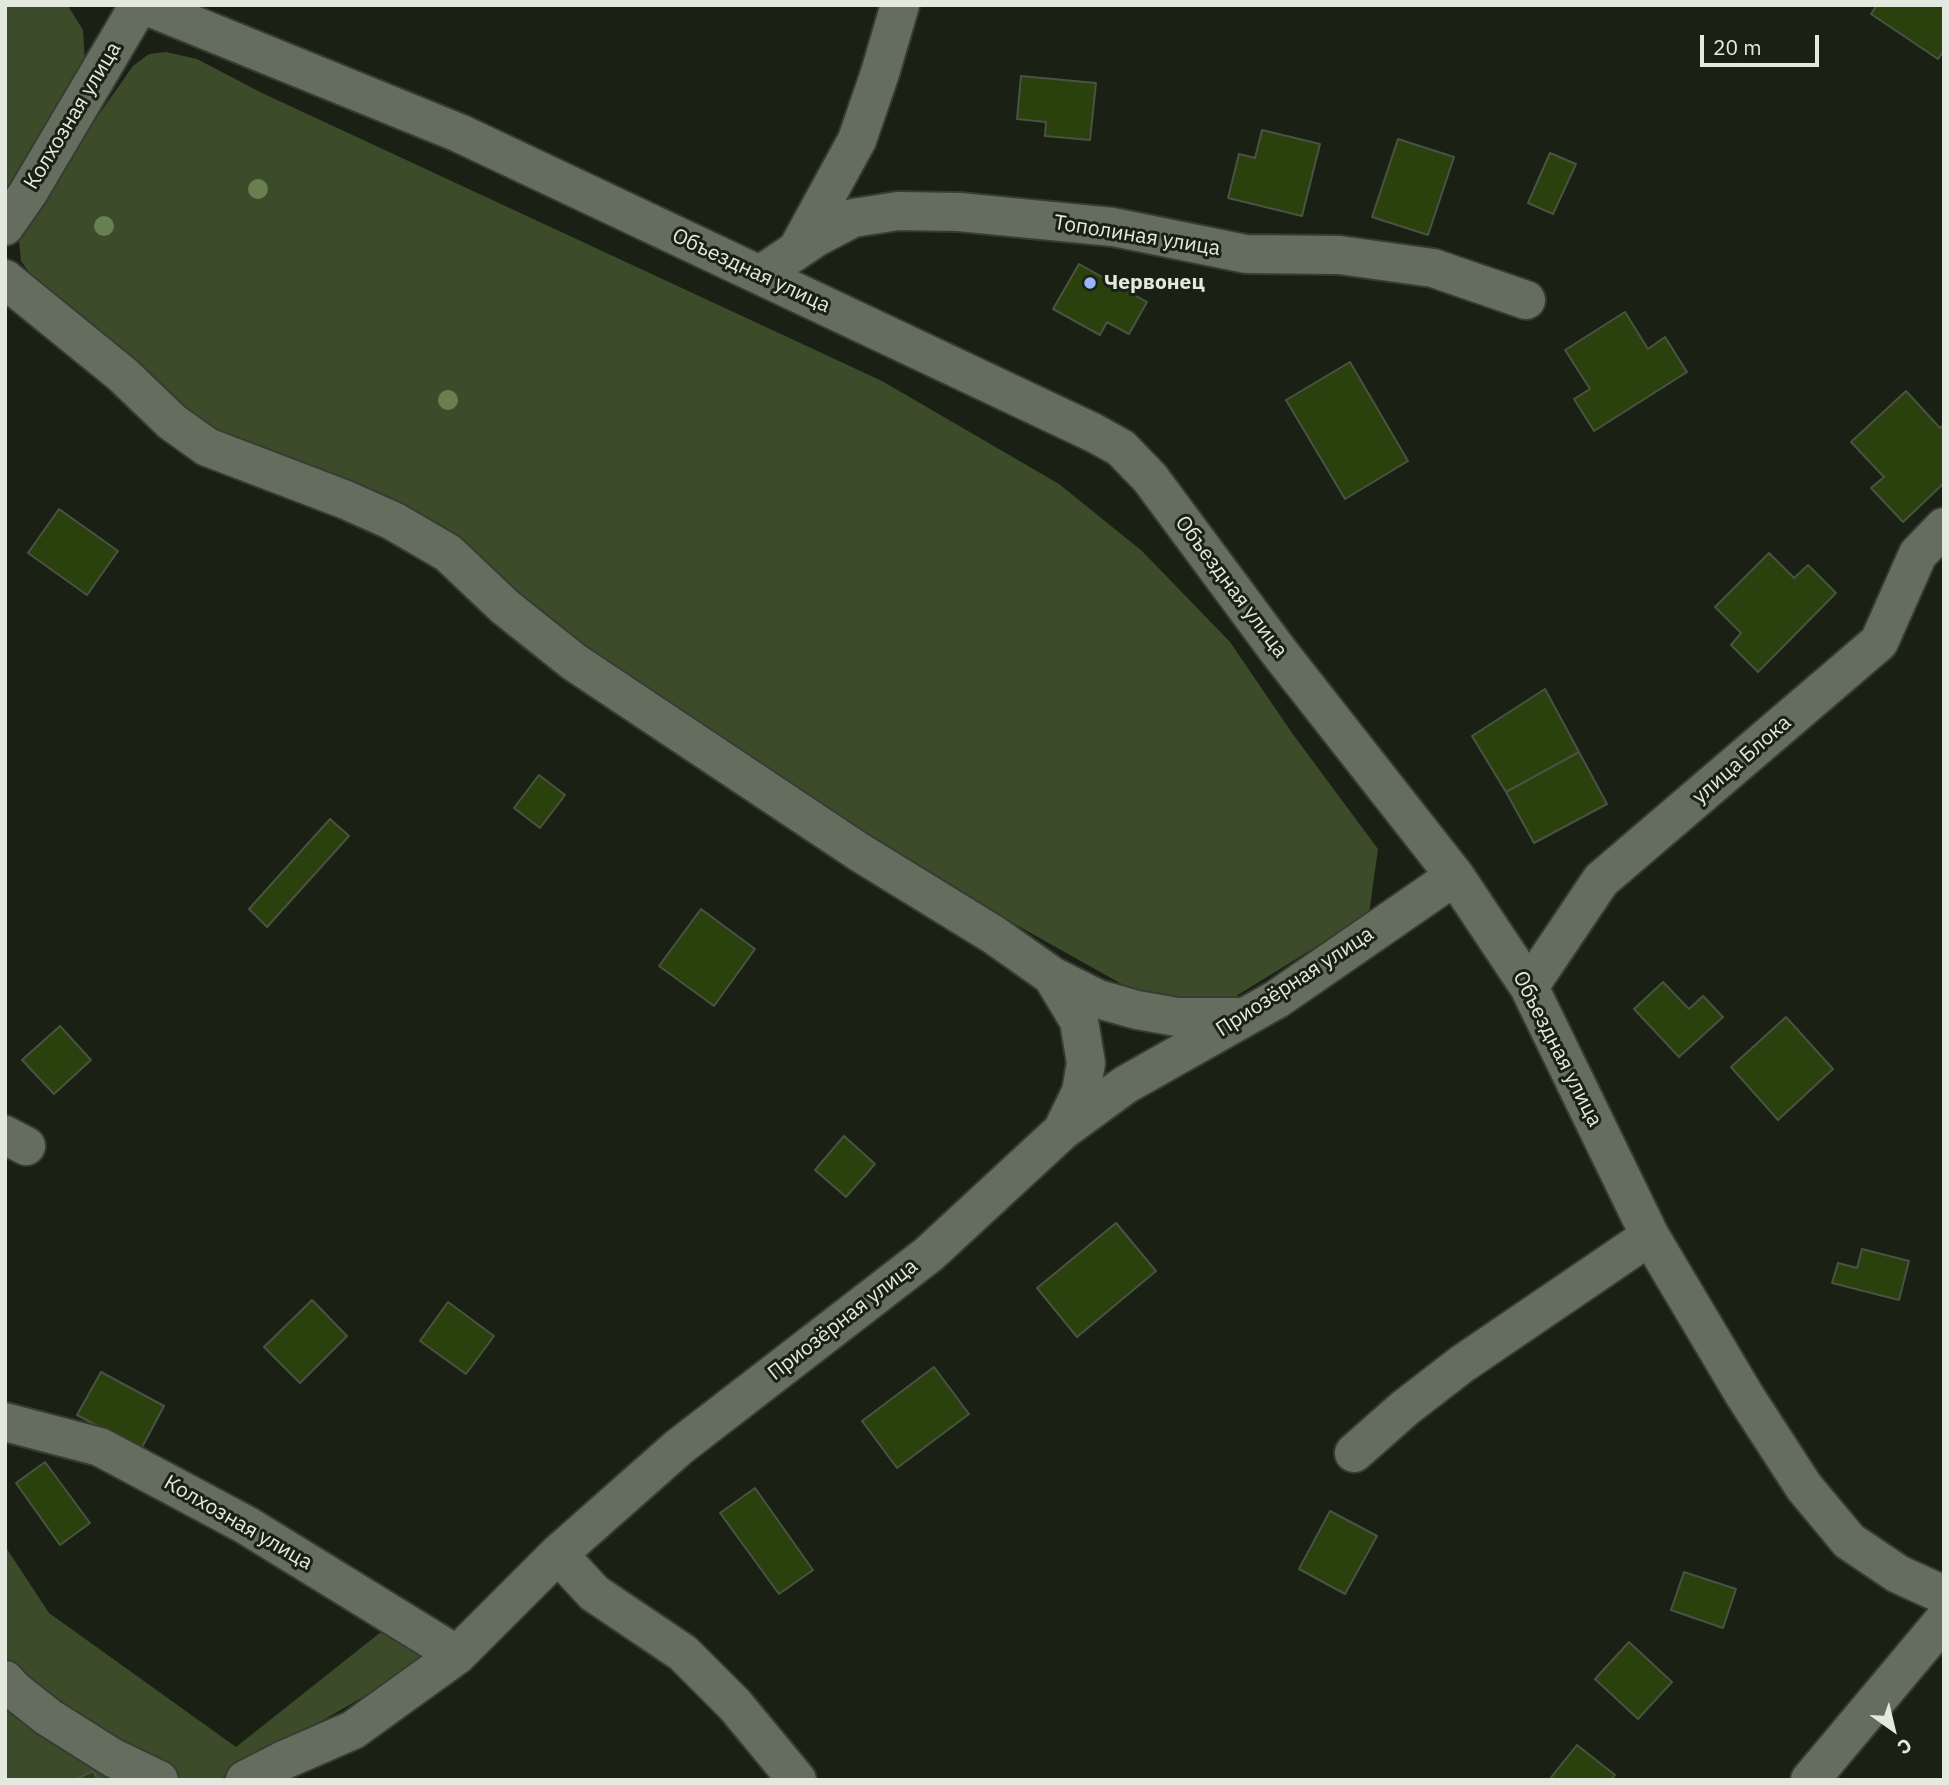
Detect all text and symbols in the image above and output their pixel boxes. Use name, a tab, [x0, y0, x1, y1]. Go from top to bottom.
scale bar	[1704, 21, 1823, 65]
text: 20 m	[1713, 33, 1762, 61]
street label: Колхозная улица	[19, 38, 127, 194]
street label: Тополиная улица	[1052, 210, 1222, 262]
street label: Объездная улица	[668, 223, 834, 319]
place label: Червонец	[1104, 270, 1205, 296]
marker: Червонец	[1082, 275, 1098, 291]
street label: Объездная улица	[1169, 511, 1293, 663]
street label: улица Блока	[1687, 710, 1797, 810]
street label: Приозёрная улица	[1211, 922, 1379, 1042]
street label: Объездная улица	[1507, 967, 1607, 1131]
street label: Приозёрная улица	[763, 1254, 923, 1386]
street label: Колхозная улица	[159, 1470, 317, 1576]
north arrow	[1858, 1694, 1928, 1764]
text: С	[1893, 1733, 1917, 1760]

